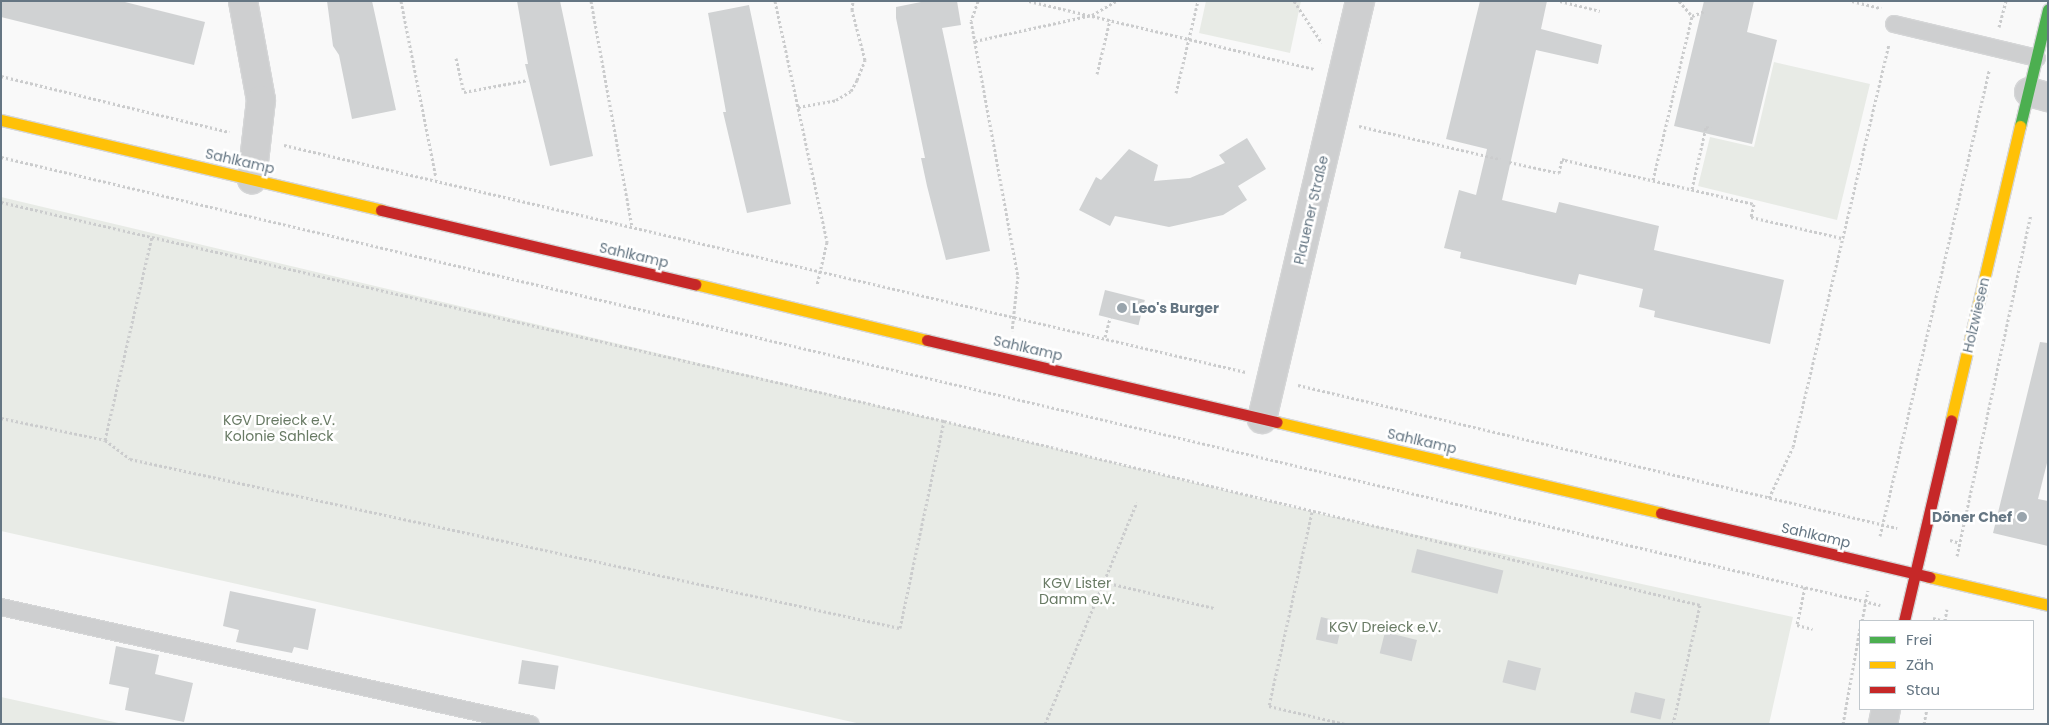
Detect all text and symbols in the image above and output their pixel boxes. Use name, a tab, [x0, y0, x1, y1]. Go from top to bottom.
street label: Sahlkamp	[204, 145, 276, 177]
street label: Plauener Straße	[1290, 154, 1332, 266]
street label: Sahlkamp	[598, 239, 670, 271]
street label: Holzwiesen	[1959, 276, 1993, 354]
place label: Leo's Burger	[1132, 300, 1219, 316]
marker: Leo's Burger	[1116, 302, 1128, 314]
street label: Sahlkamp	[992, 332, 1064, 364]
park label: KGV Dreieck e.V. Kolonie Sahleck	[223, 412, 335, 444]
street label: Sahlkamp	[1386, 425, 1458, 457]
place label: Döner Chef	[1932, 509, 2012, 525]
marker: Döner Chef	[2016, 511, 2028, 523]
street label: Sahlkamp	[1780, 519, 1852, 551]
park label: KGV Lister Damm e.V.	[1039, 575, 1115, 608]
park label: KGV Dreieck e.V.	[1329, 619, 1441, 635]
legend	[1859, 620, 2034, 710]
text: Frei	[1906, 629, 1932, 650]
text: Zäh	[1906, 654, 1934, 675]
text: Stau	[1906, 679, 1940, 700]

